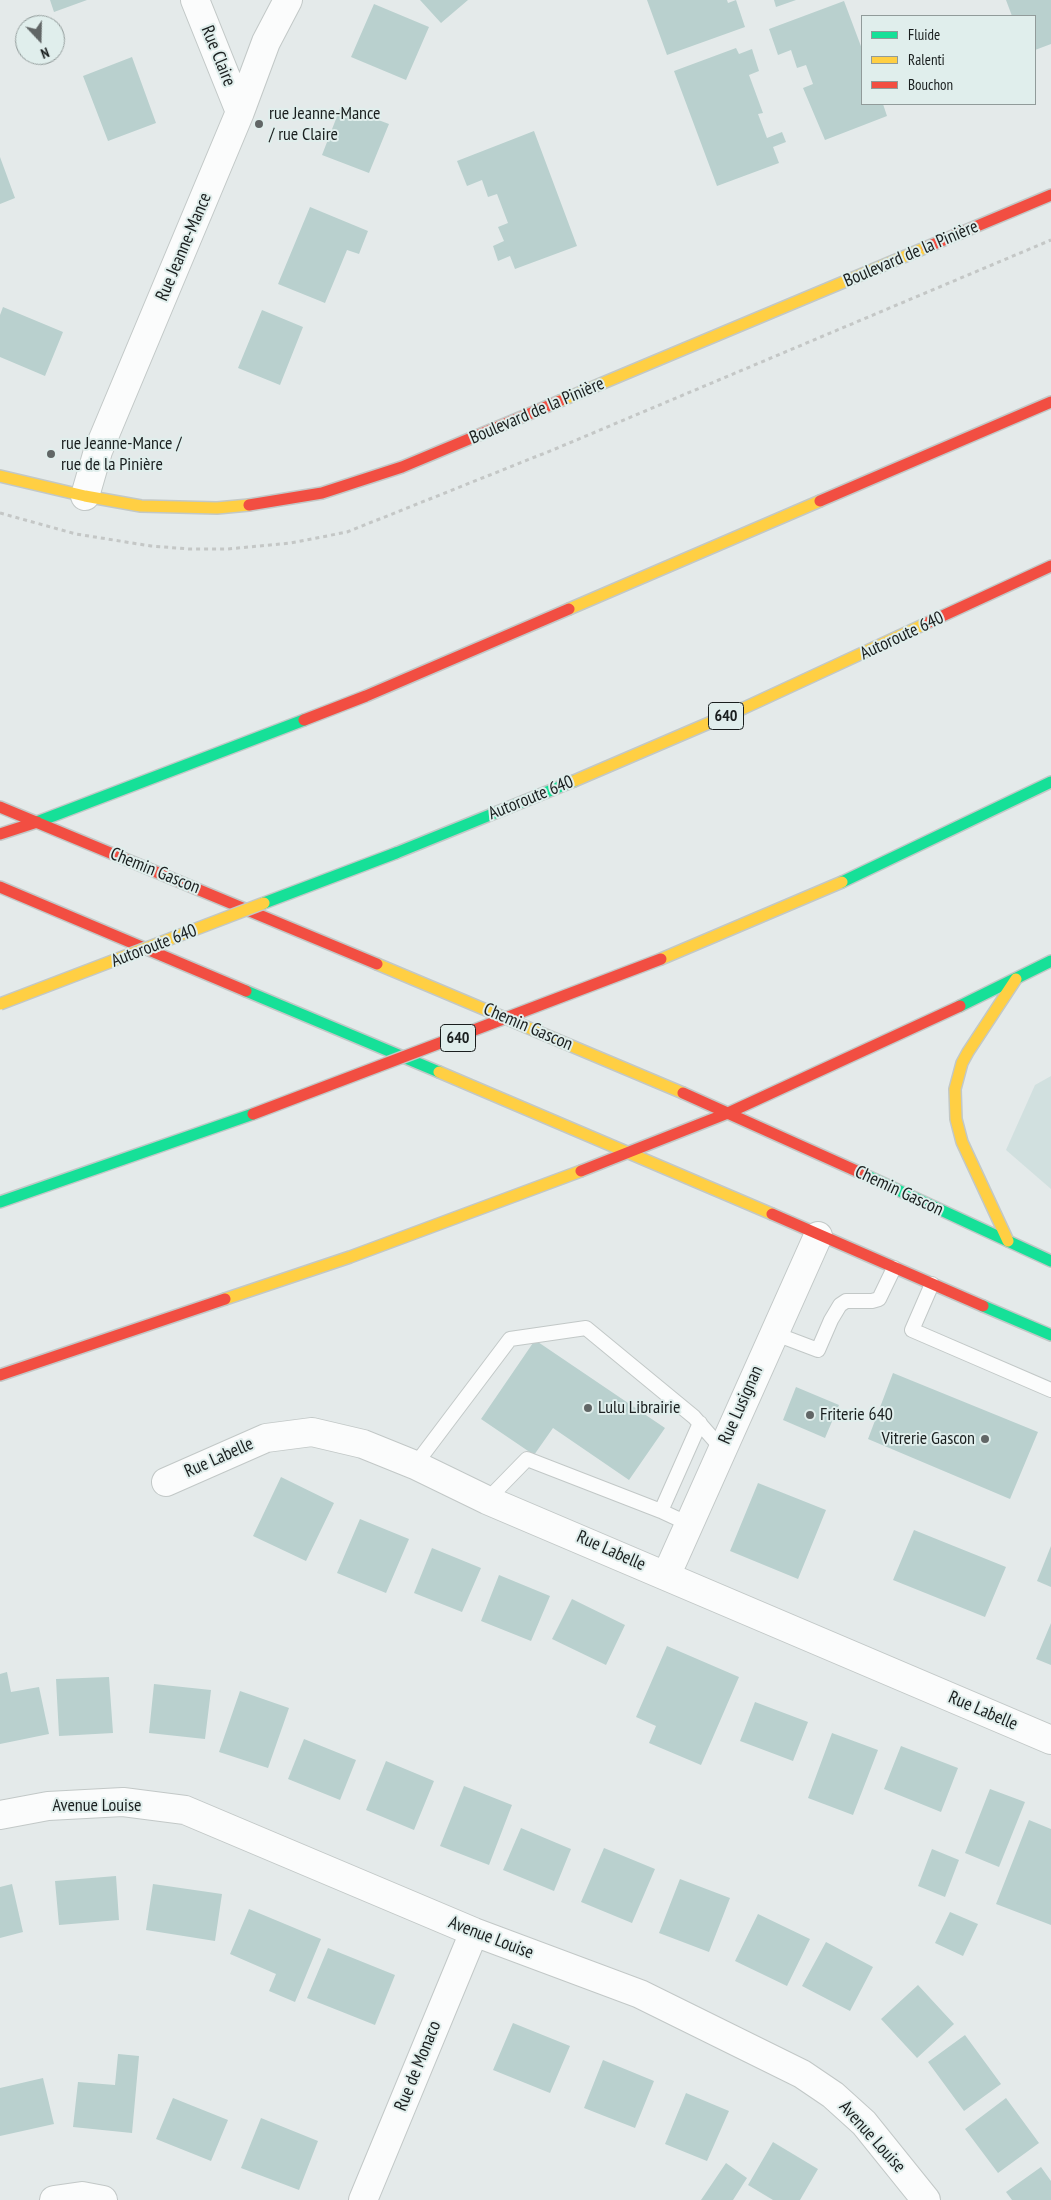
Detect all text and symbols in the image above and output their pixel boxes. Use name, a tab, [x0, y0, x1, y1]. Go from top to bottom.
north arrow	[15, 15, 65, 65]
legend	[861, 15, 1036, 105]
street label: Rue Claire	[196, 22, 240, 90]
text: Fluide	[908, 25, 940, 44]
text: N	[38, 43, 52, 63]
text: Ralenti	[908, 50, 945, 69]
text: Bouchon	[908, 75, 953, 94]
place label: rue Jeanne-Mance / rue Claire	[269, 103, 381, 146]
marker: rue Jeanne-Mance / rue Claire	[253, 118, 265, 130]
street label: Rue Jeanne-Mance	[152, 190, 216, 304]
street label: Boulevard de la Pinière	[841, 216, 981, 292]
street label: Boulevard de la Pinière	[467, 373, 607, 449]
place label: rue Jeanne-Mance / rue de la Pinière	[61, 433, 182, 476]
marker: rue Jeanne-Mance / rue de la Pinière	[45, 448, 57, 460]
street label: Autoroute 640	[857, 607, 947, 665]
road number: 640	[708, 702, 744, 729]
street label: Autoroute 640	[485, 771, 577, 825]
street label: Chemin Gascon	[107, 843, 203, 899]
street label: Autoroute 640	[108, 920, 200, 972]
street label: Chemin Gascon	[480, 999, 576, 1055]
road number: 640	[440, 1024, 476, 1052]
street label: Chemin Gascon	[851, 1161, 947, 1221]
street label: Rue Lusignan	[714, 1362, 768, 1448]
place label: Lulu Librairie	[598, 1397, 680, 1419]
marker: Lulu Librairie	[582, 1402, 594, 1414]
place label: Friterie 640	[820, 1404, 893, 1426]
marker: Friterie 640	[804, 1409, 816, 1421]
place label: Vitrerie Gascon	[881, 1428, 975, 1450]
street label: Rue Labelle	[181, 1433, 257, 1483]
marker: Vitrerie Gascon	[979, 1433, 991, 1445]
street label: Rue Labelle	[573, 1526, 649, 1576]
street label: Rue Labelle	[945, 1687, 1021, 1735]
street label: Avenue Louise	[52, 1795, 142, 1817]
street label: Avenue Louise	[446, 1912, 536, 1964]
street label: Rue de Monaco	[390, 2018, 446, 2114]
street label: Avenue Louise	[834, 2097, 910, 2177]

